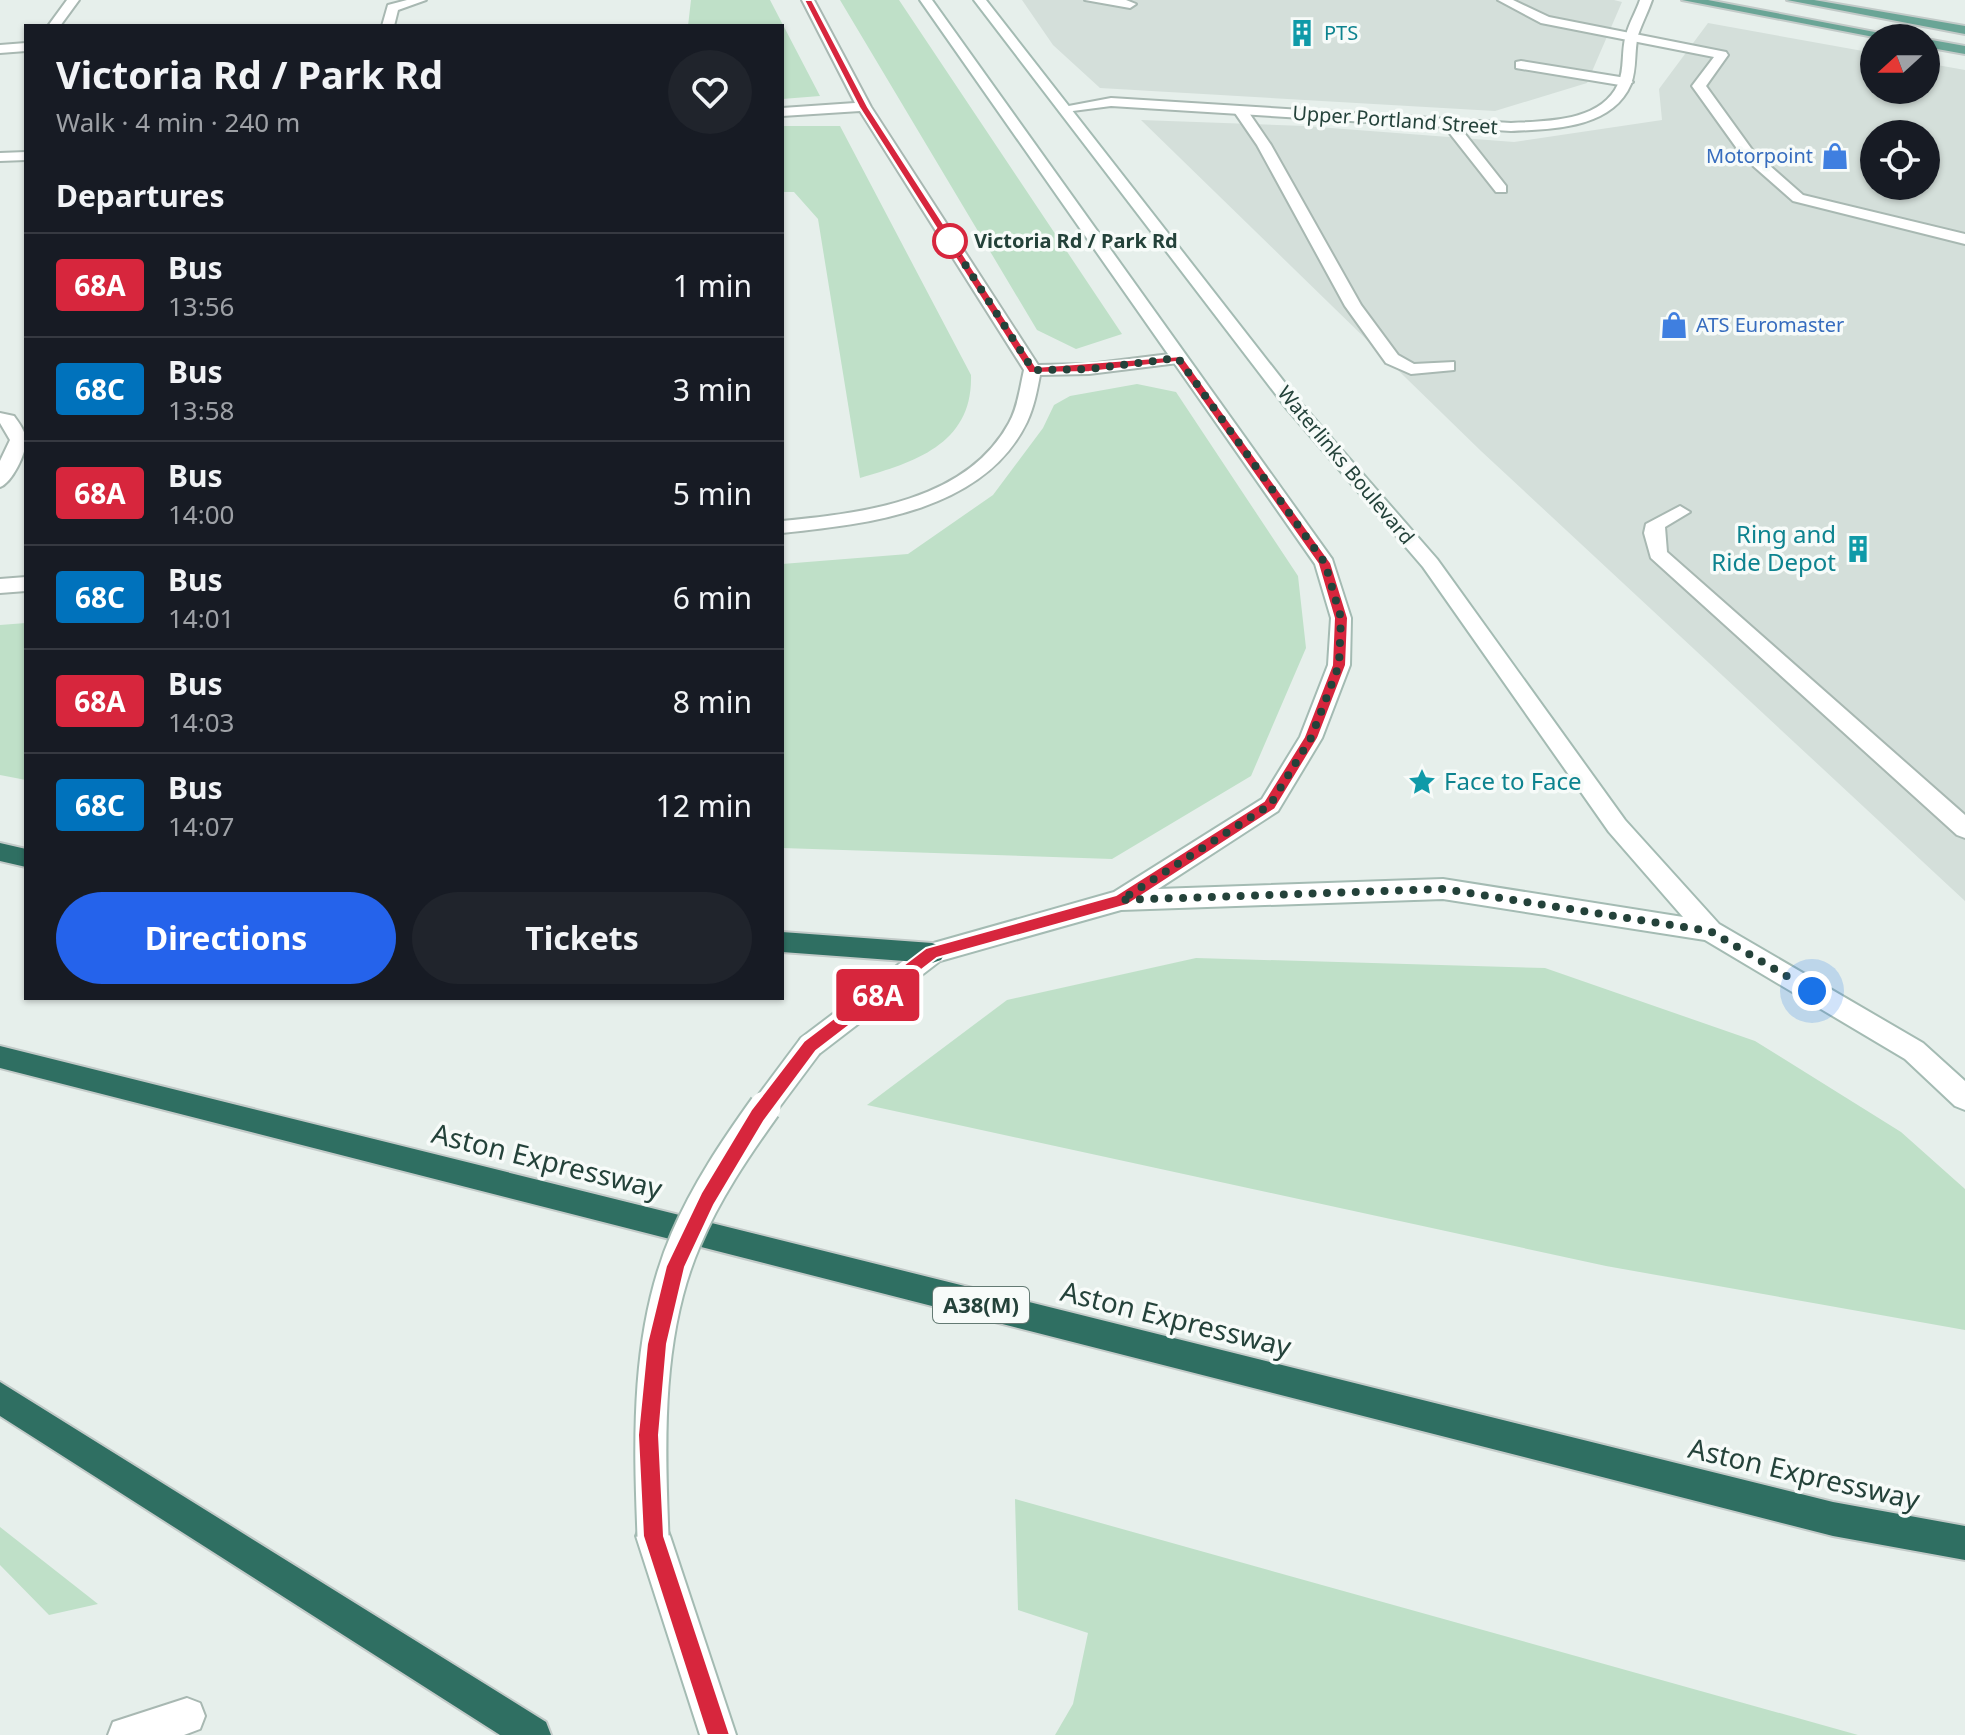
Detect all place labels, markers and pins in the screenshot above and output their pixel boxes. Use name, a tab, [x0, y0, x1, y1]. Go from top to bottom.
building icon: PTS	[1287, 18, 1317, 48]
place label: PTS	[1324, 19, 1358, 46]
shop icon: Motorpoint	[1820, 141, 1850, 171]
place label: Motorpoint	[1706, 142, 1813, 169]
marker: Victoria Rd / Park Rd	[933, 224, 967, 258]
place label: Victoria Rd / Park Rd	[974, 227, 1178, 254]
shop icon: ATS Euromaster	[1659, 310, 1689, 340]
place label: ATS Euromaster	[1696, 311, 1844, 338]
place label: Ring and Ride Depot	[1711, 517, 1836, 578]
building icon: Ring and Ride Depot	[1843, 534, 1873, 564]
place label: Face to Face	[1444, 764, 1582, 797]
place icon: Face to Face	[1407, 767, 1437, 797]

